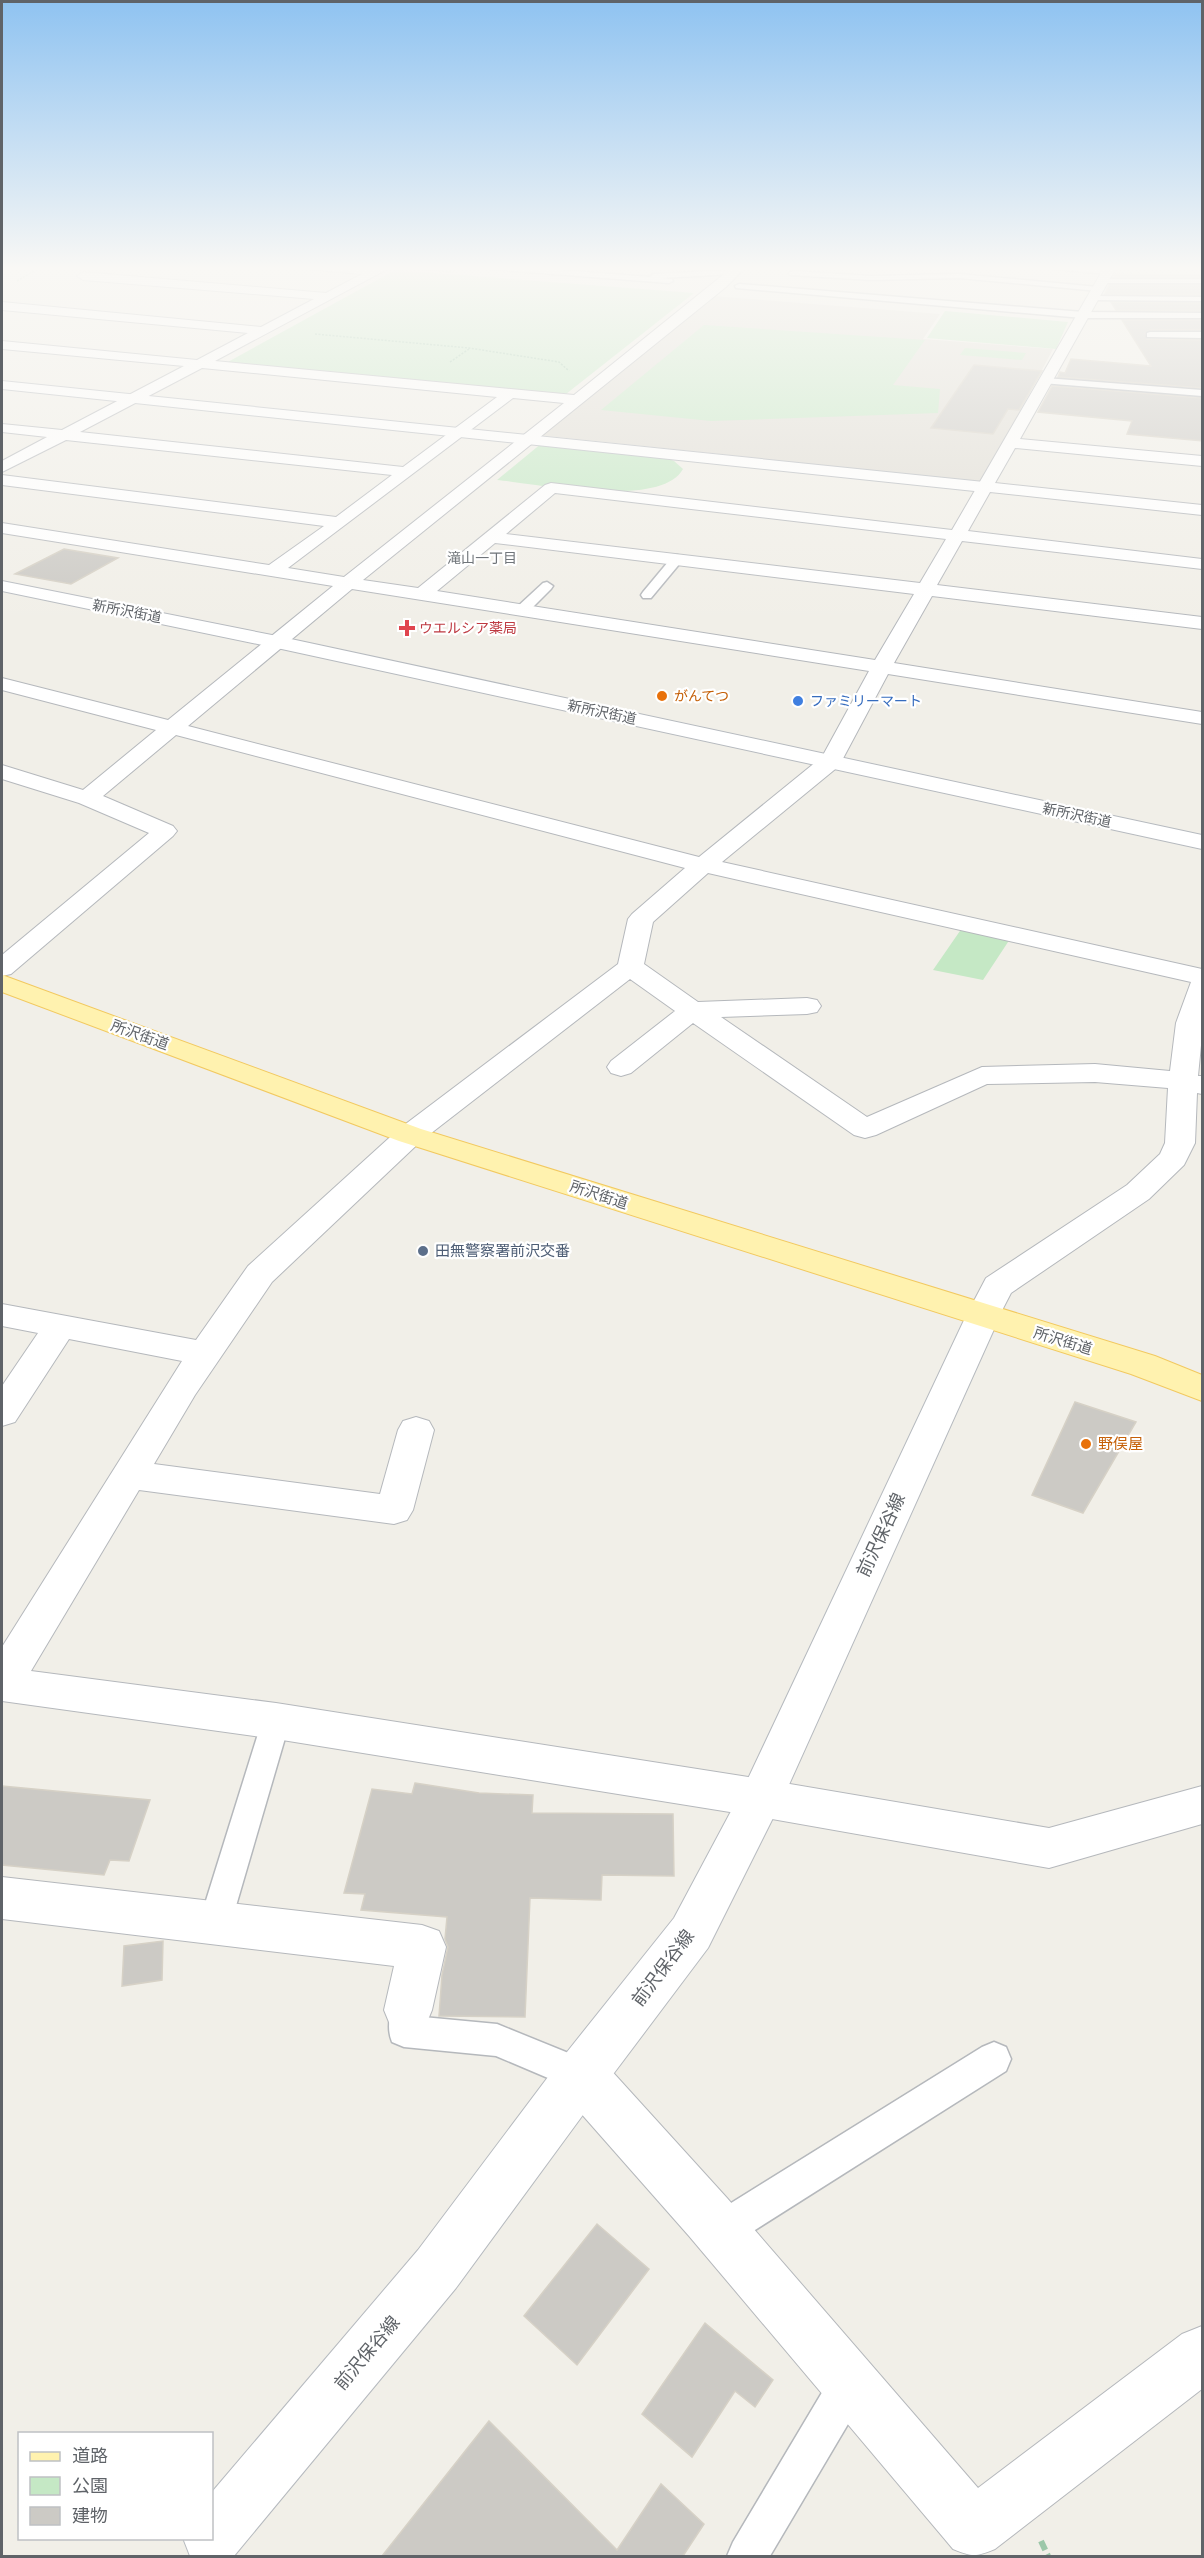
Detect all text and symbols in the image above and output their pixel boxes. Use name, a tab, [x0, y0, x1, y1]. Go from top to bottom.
district label: 滝山一丁目	[447, 549, 517, 567]
street label: 新所沢街道	[91, 595, 163, 627]
place label: ウエルシア薬局	[419, 619, 517, 637]
marker: ウエルシア薬局	[400, 621, 414, 635]
place label: がんてつ	[674, 687, 729, 705]
marker: がんてつ	[655, 689, 669, 703]
place label: ファミリーマート	[810, 692, 922, 710]
marker: ファミリーマート	[791, 694, 805, 708]
street label: 新所沢街道	[566, 696, 638, 728]
street label: 新所沢街道	[1041, 799, 1113, 831]
street label: 所沢街道	[108, 1015, 172, 1055]
street label: 所沢街道	[567, 1176, 631, 1214]
place label: 田無警察署前沢交番	[435, 1241, 570, 1261]
marker: 田無警察署前沢交番	[416, 1244, 430, 1258]
street label: 所沢街道	[1031, 1323, 1095, 1359]
place label: 野俣屋	[1098, 1434, 1143, 1454]
marker: 野俣屋	[1079, 1437, 1093, 1451]
street label: 前沢保谷線	[851, 1489, 911, 1581]
street label: 前沢保谷線	[626, 1925, 700, 2011]
street label: 前沢保谷線	[329, 2311, 405, 2395]
legend	[18, 2432, 213, 2540]
text: 道路	[72, 2444, 108, 2468]
text: 公園	[72, 2474, 108, 2498]
text: 建物	[72, 2504, 108, 2528]

